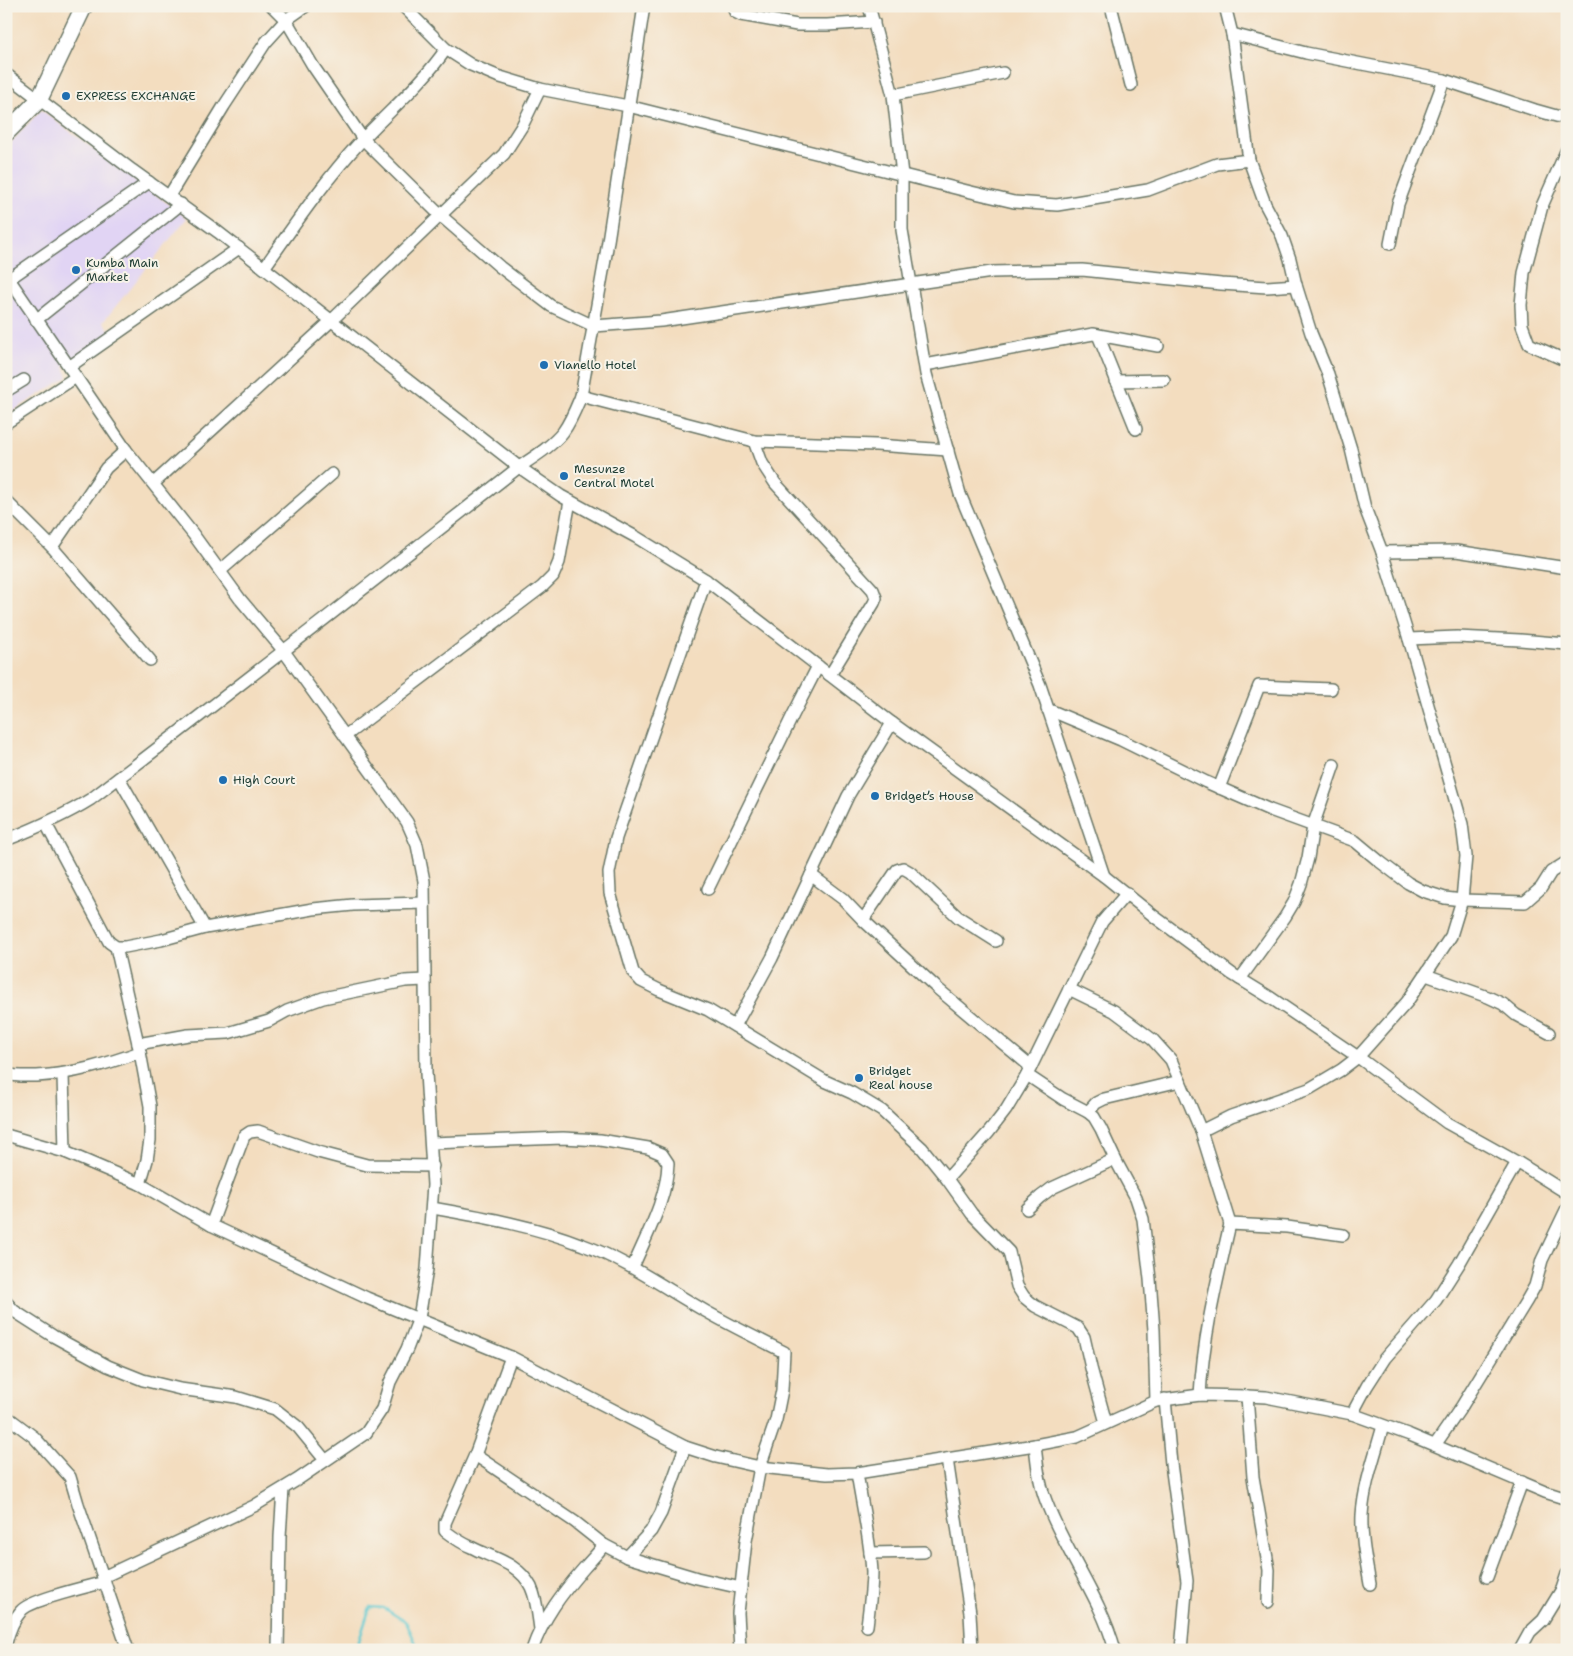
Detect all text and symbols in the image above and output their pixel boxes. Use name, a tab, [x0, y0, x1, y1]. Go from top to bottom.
place label: EXPRESS EXCHANGE	[76, 88, 196, 104]
marker: EXPRESS EXCHANGE	[60, 90, 72, 102]
place label: Kumba Main Market	[86, 255, 158, 285]
marker: Kumba Main Market	[70, 264, 82, 276]
place label: Vianello Hotel	[554, 357, 637, 373]
marker: Vianello Hotel	[538, 359, 550, 371]
place label: Mesunze Central Motel	[574, 461, 654, 491]
marker: Mesunze Central Motel	[558, 470, 570, 482]
place label: High Court	[233, 772, 296, 788]
marker: High Court	[217, 774, 229, 786]
place label: Bridget’s House	[885, 788, 974, 804]
marker: Bridget’s House	[869, 790, 881, 802]
place label: Bridget Real house	[869, 1063, 933, 1093]
marker: Bridget Real house	[853, 1072, 865, 1084]

